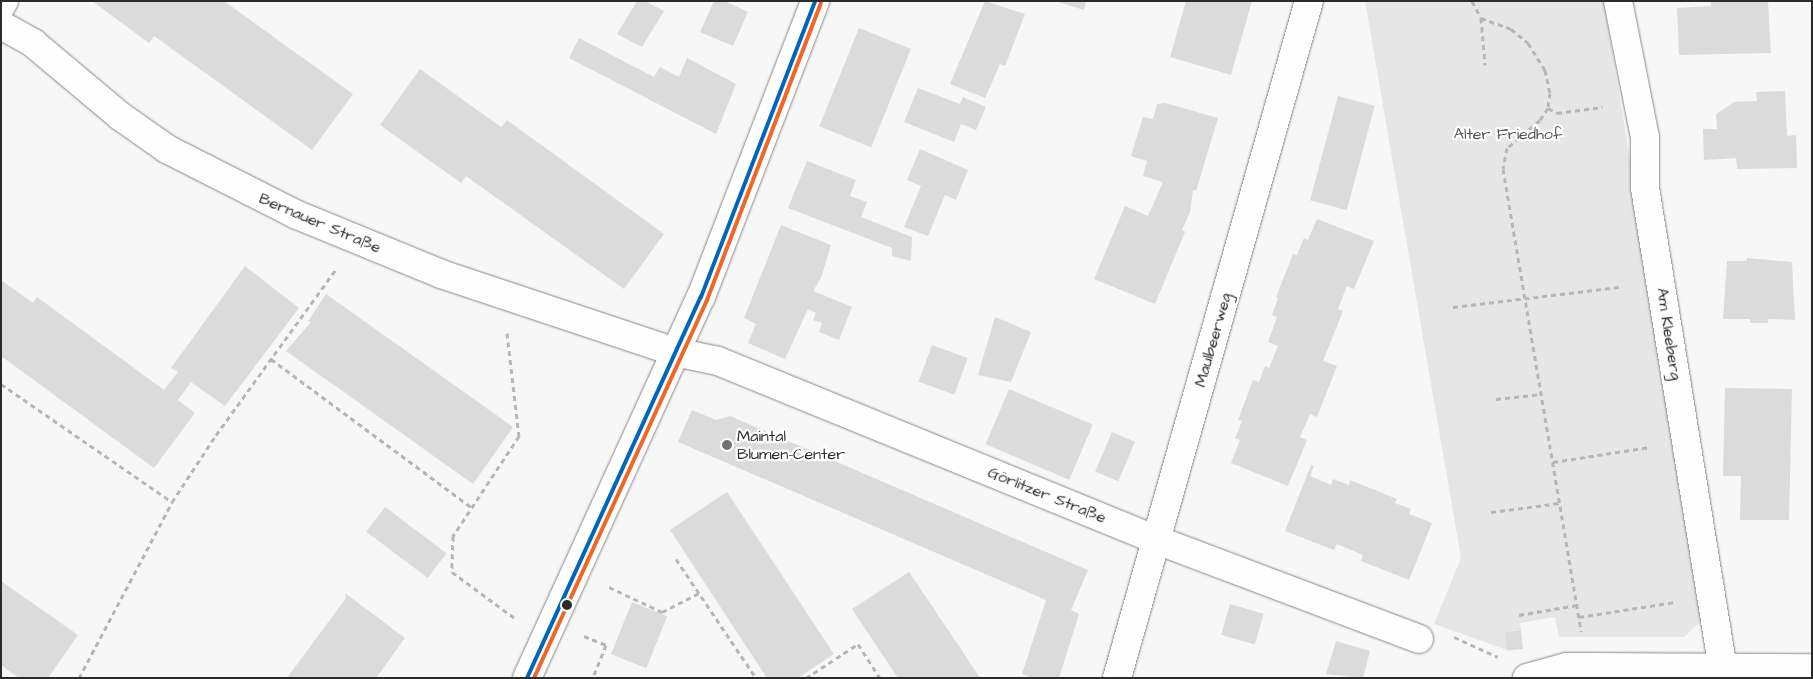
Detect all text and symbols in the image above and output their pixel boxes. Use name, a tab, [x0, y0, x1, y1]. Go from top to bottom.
park label: Alter Friedhof	[1454, 124, 1562, 144]
street label: Bernauer Straße	[256, 189, 384, 257]
street label: Am Kleeberg	[1652, 286, 1686, 382]
street label: Maulbeerweg	[1190, 291, 1236, 389]
place label: Maintal Blumen-Center	[737, 426, 845, 464]
marker: Maintal Blumen-Center	[721, 439, 733, 451]
street label: Görlitzer Straße	[985, 463, 1109, 527]
unlabelled marker	[562, 600, 572, 610]

